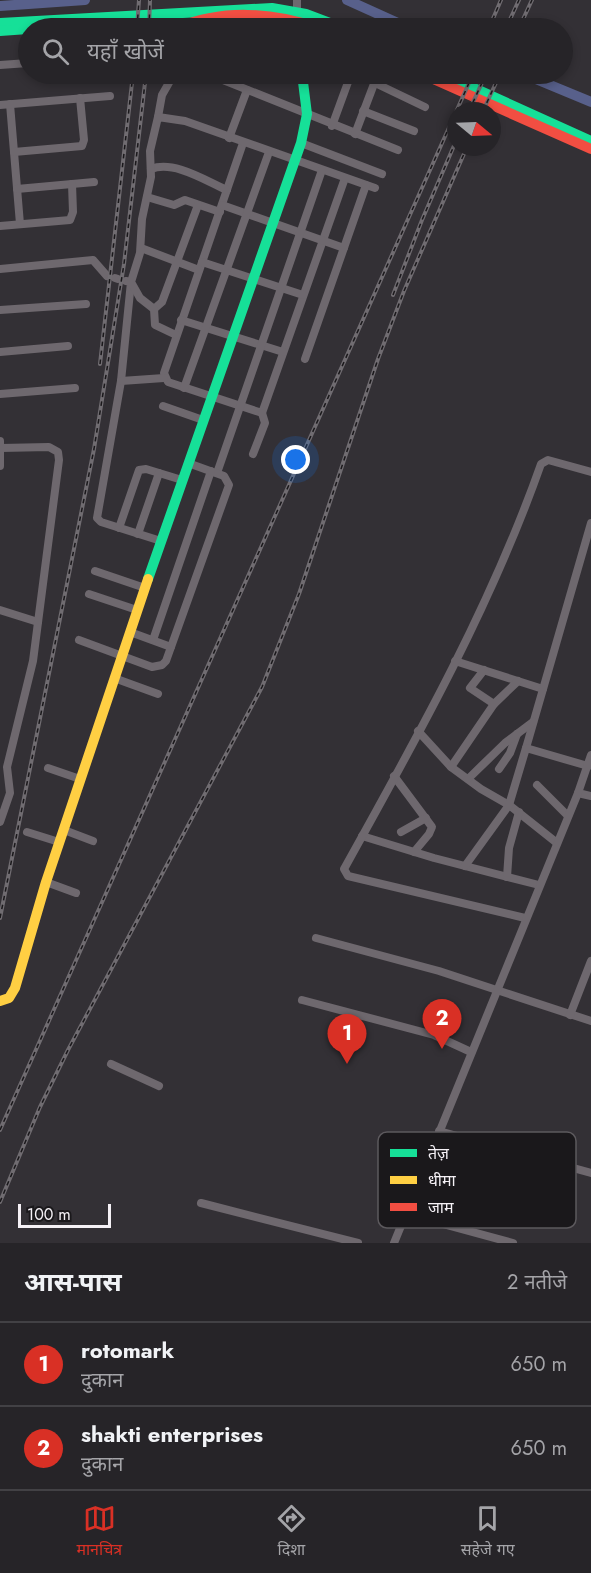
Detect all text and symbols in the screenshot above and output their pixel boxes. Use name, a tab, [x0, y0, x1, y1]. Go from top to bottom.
search box	[18, 18, 573, 84]
icon: search	[39, 35, 72, 68]
text: यहाँ खोजें	[87, 35, 164, 67]
north arrow	[447, 102, 501, 156]
your location	[281, 445, 310, 474]
pin: 2	[422, 1000, 462, 1049]
pin: 1	[328, 1014, 366, 1064]
legend	[378, 1132, 576, 1228]
text: तेज़	[428, 1142, 450, 1165]
text: धीमा	[428, 1169, 457, 1192]
text: जाम	[428, 1196, 454, 1219]
scale bar	[18, 1201, 111, 1228]
text: 100 m	[27, 1203, 71, 1226]
text: आस-पास	[24, 1263, 122, 1301]
text: 2 नतीजे	[507, 1268, 567, 1297]
text: rotomark	[81, 1334, 174, 1366]
text: 1	[38, 1350, 49, 1379]
text: 650 m	[511, 1350, 567, 1379]
text: दुकान	[81, 1366, 123, 1395]
text: shakti enterprises	[81, 1418, 263, 1450]
text: 2	[37, 1434, 50, 1463]
text: 650 m	[511, 1434, 567, 1463]
text: दुकान	[81, 1450, 123, 1479]
tab: मानचित्र	[76, 1502, 122, 1562]
tab: दिशा	[275, 1502, 308, 1562]
tab: सहेजे गए	[461, 1502, 515, 1562]

